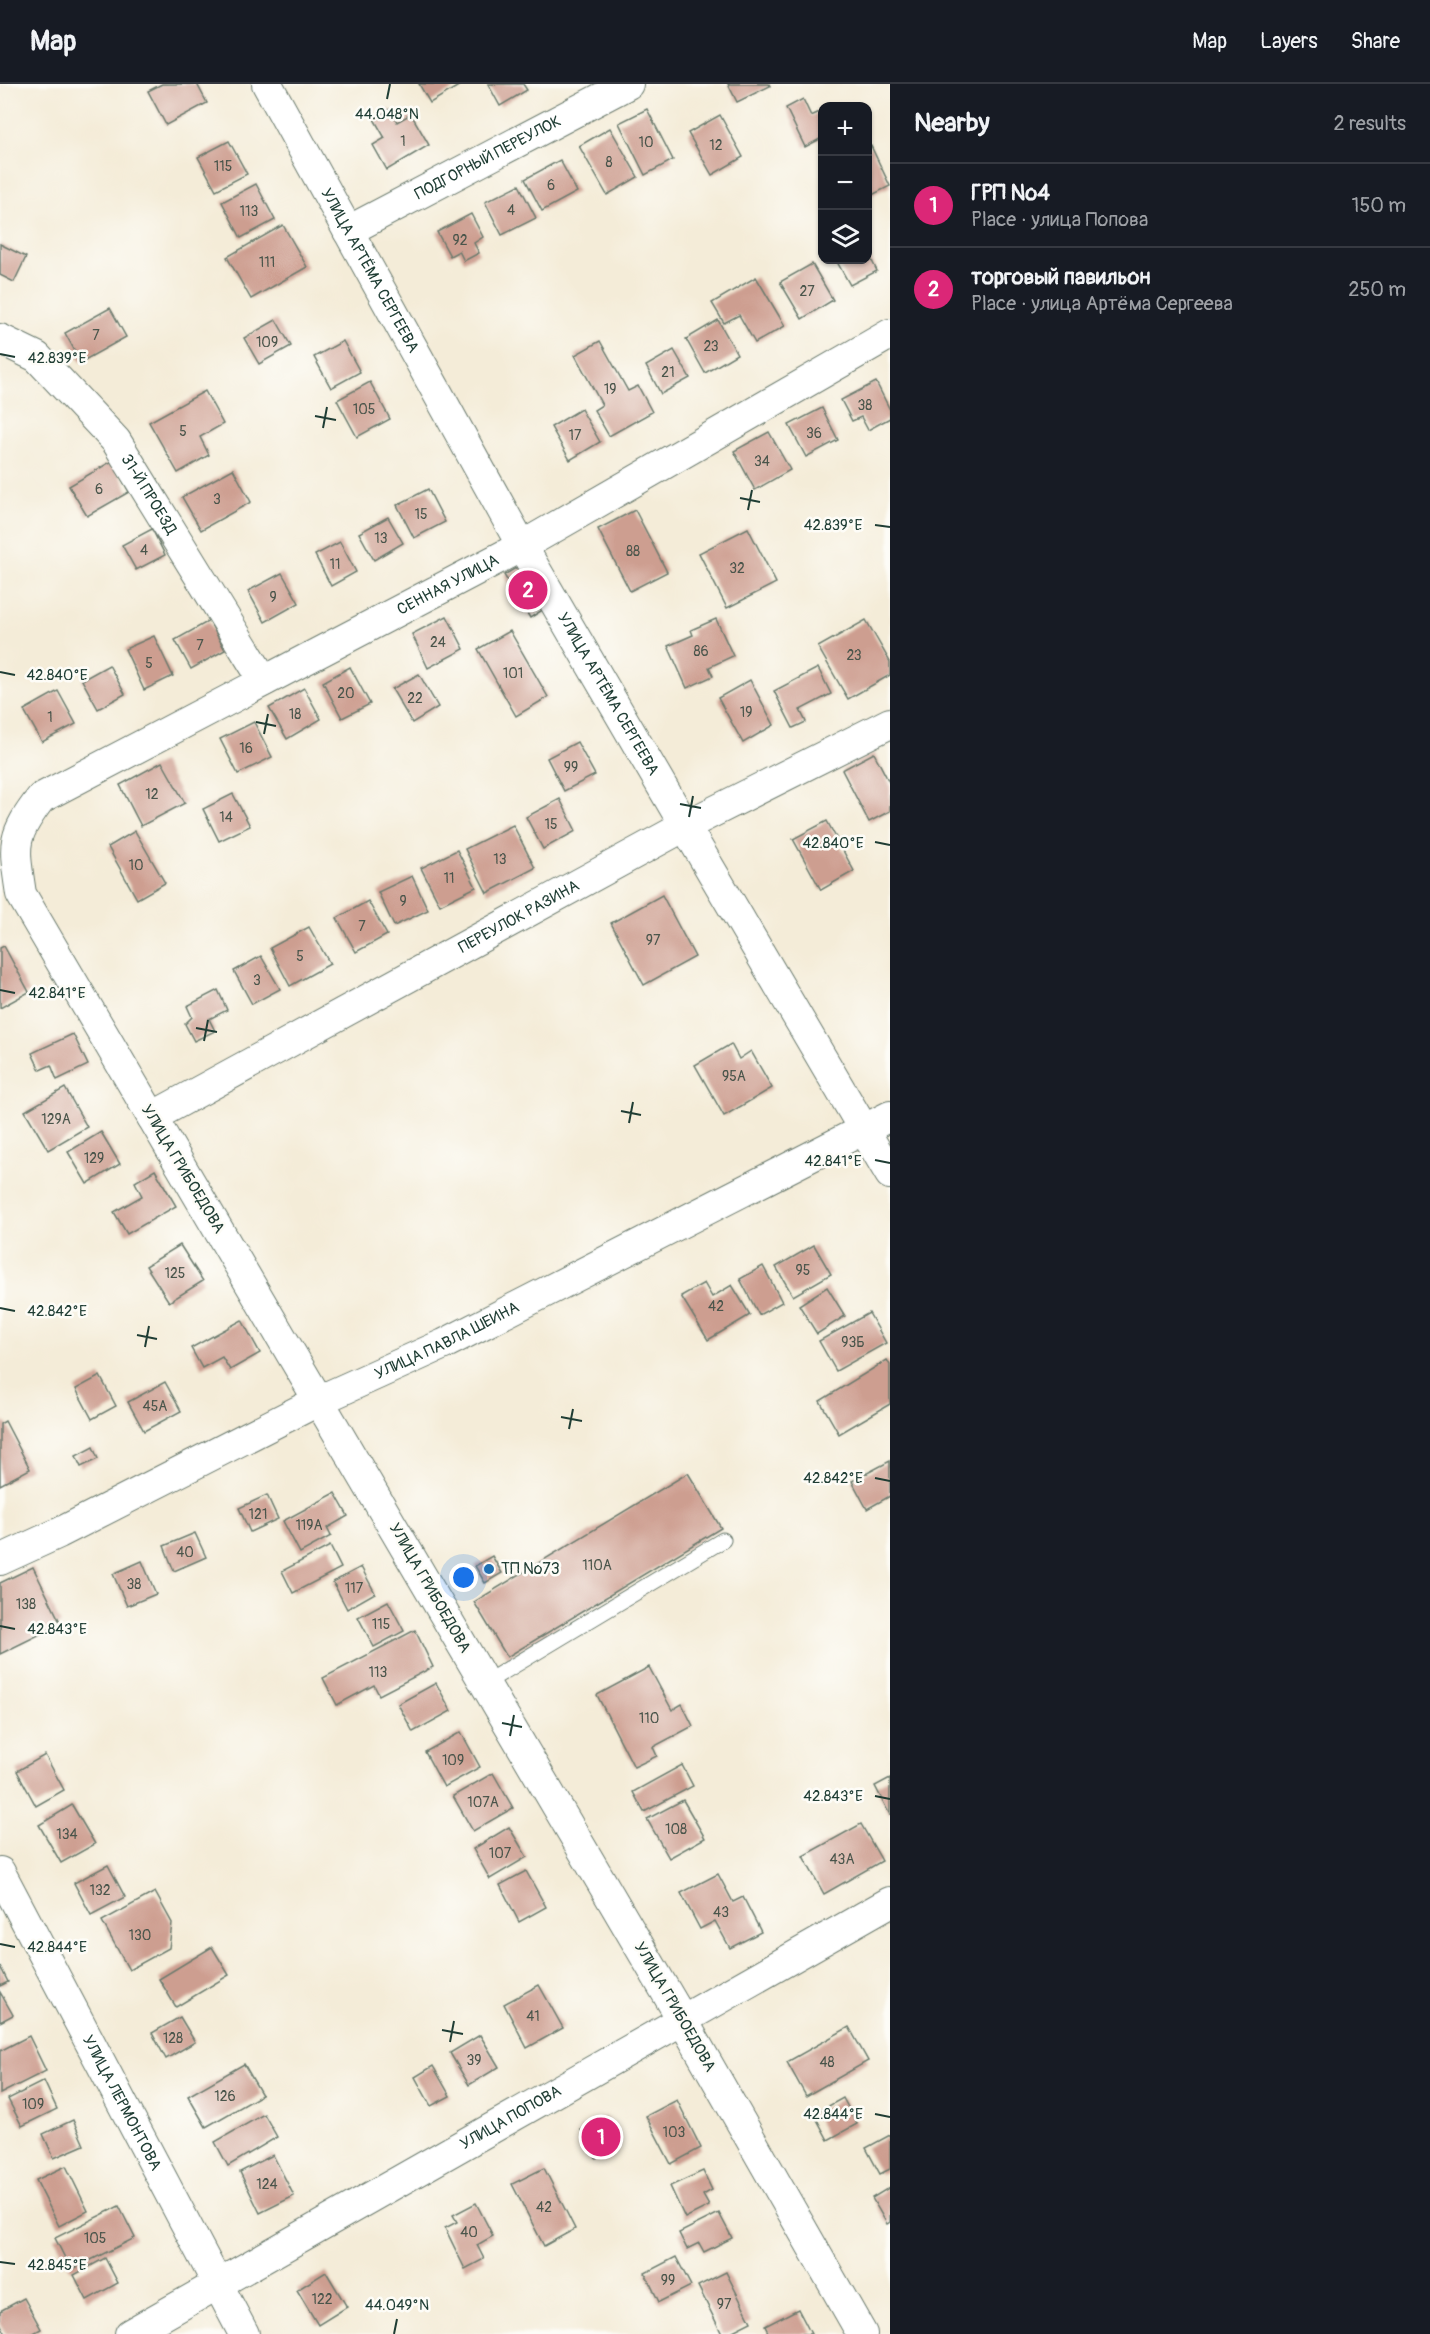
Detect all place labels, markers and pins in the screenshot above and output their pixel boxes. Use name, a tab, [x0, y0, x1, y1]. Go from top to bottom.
pin: 2	[508, 568, 548, 612]
place label: ТП №73	[501, 1559, 560, 1579]
marker: ТП №73	[482, 1562, 496, 1576]
pin: 1	[582, 2114, 620, 2160]

